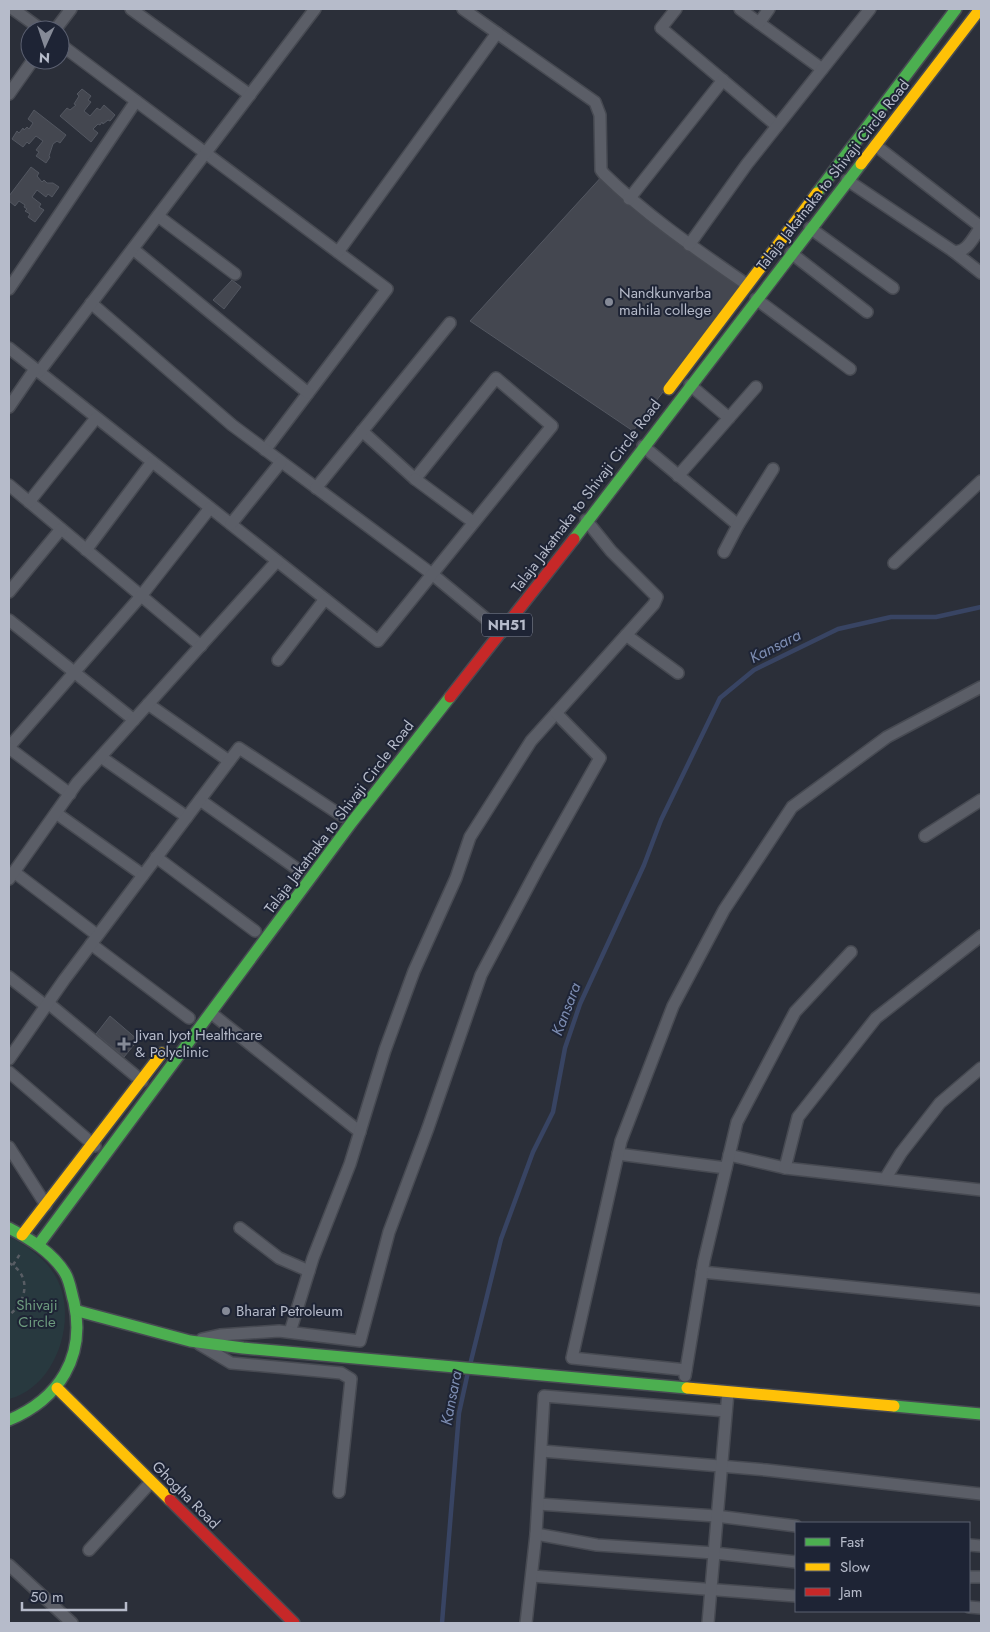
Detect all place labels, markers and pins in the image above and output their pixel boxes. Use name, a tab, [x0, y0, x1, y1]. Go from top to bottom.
place label: Nandkunvarba mahila college	[619, 282, 711, 321]
marker: Nandkunvarba mahila college	[603, 296, 615, 308]
place label: Jivan Jyot Healthcare & Polyclinic	[133, 1024, 263, 1063]
marker: Jivan Jyot Healthcare & Polyclinic	[117, 1037, 131, 1051]
place label: Bharat Petroleum	[236, 1300, 343, 1322]
marker: Bharat Petroleum	[220, 1305, 232, 1317]

